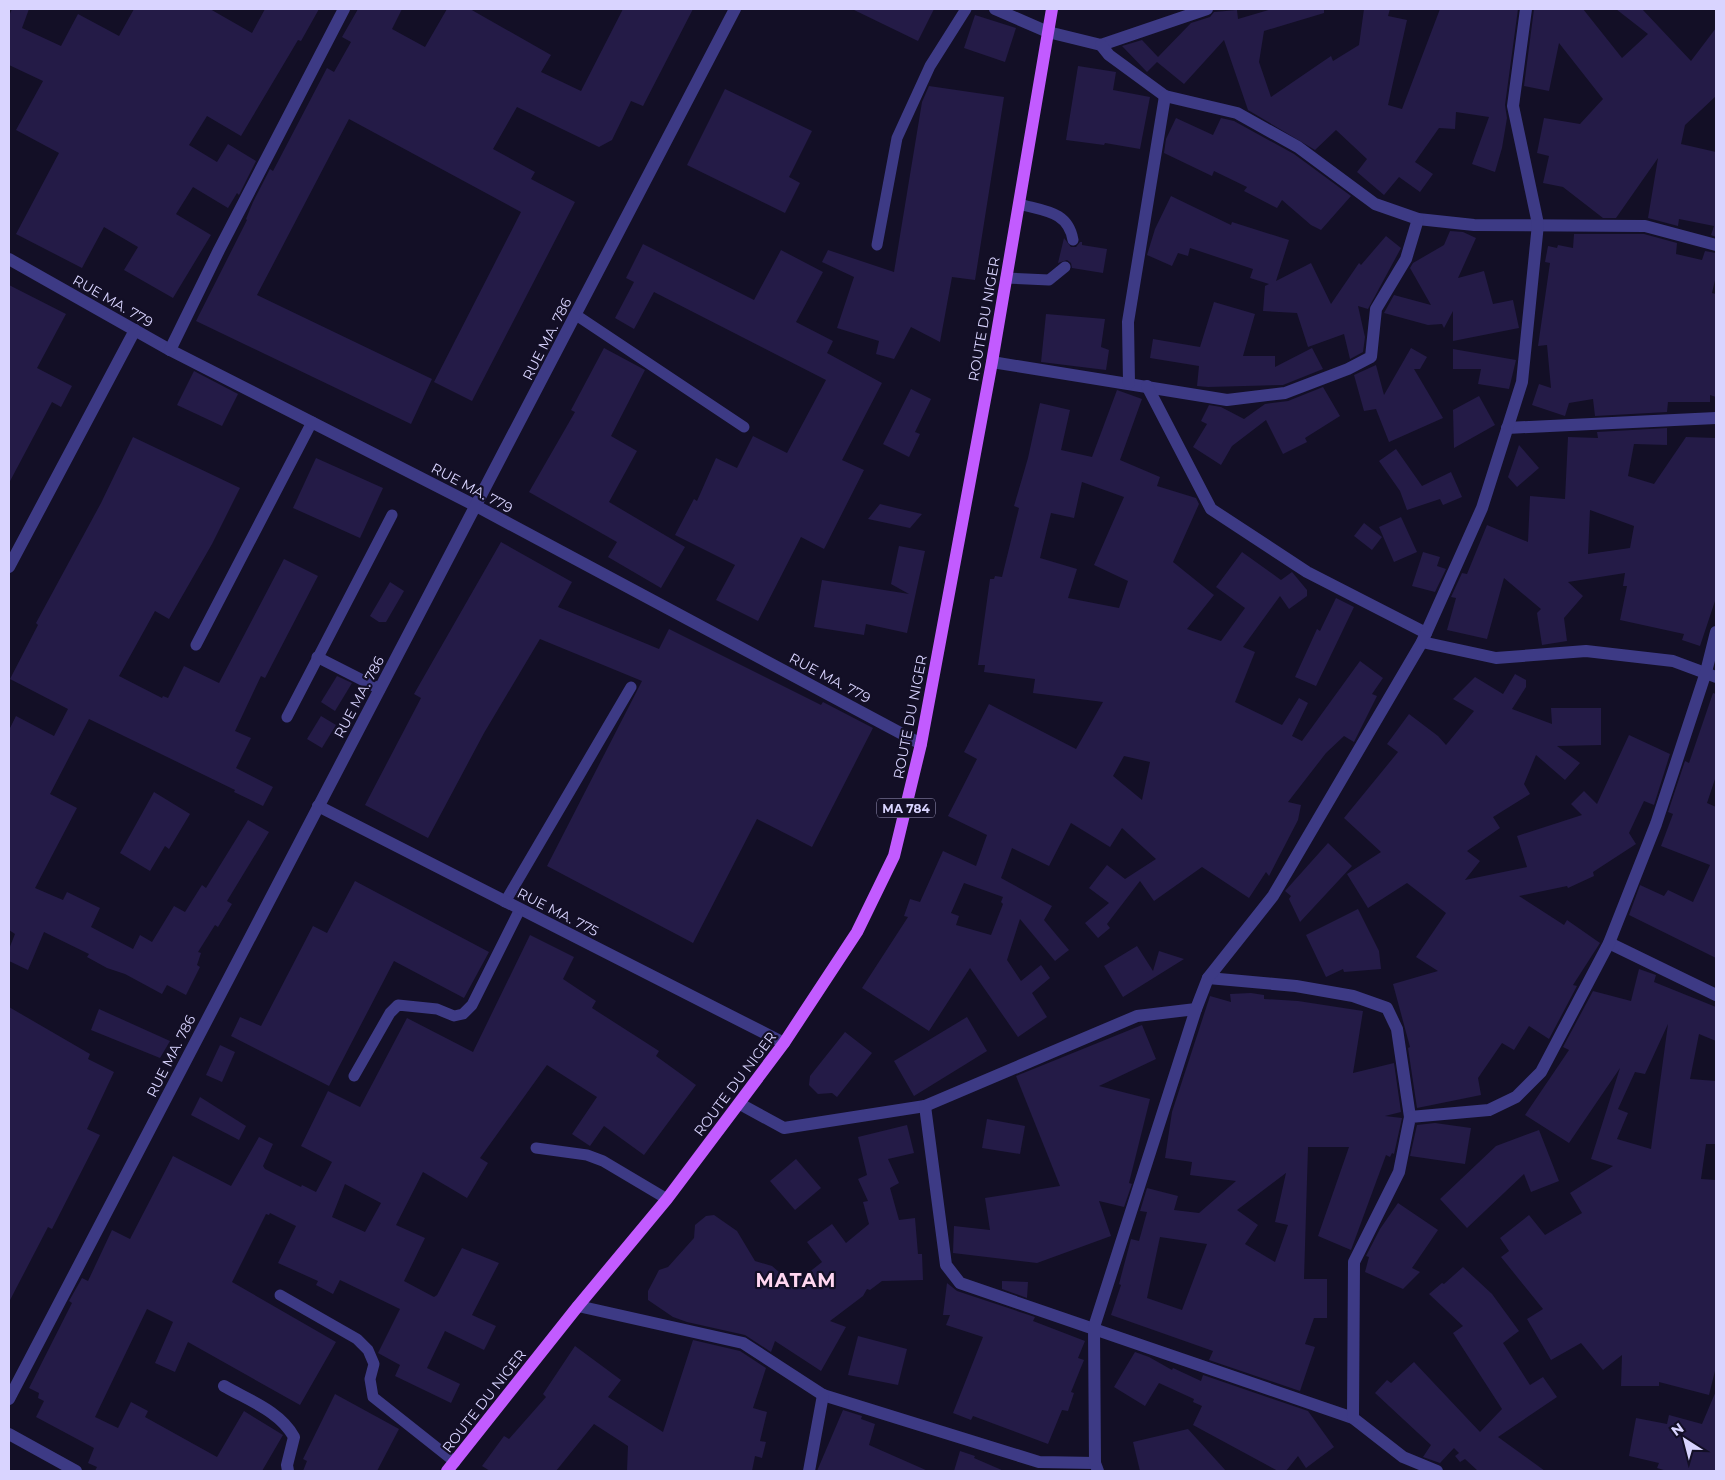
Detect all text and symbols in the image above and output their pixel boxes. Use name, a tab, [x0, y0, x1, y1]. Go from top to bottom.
street label: ROUTE DU NIGER	[964, 255, 1004, 383]
street label: RUE MA. 779	[70, 271, 156, 331]
street label: RUE MA. 786	[519, 294, 576, 383]
street label: RUE MA. 779	[428, 459, 516, 517]
street label: RUE MA. 779	[786, 649, 874, 707]
street label: RUE MA. 786	[330, 653, 388, 741]
street label: ROUTE DU NIGER	[889, 653, 931, 781]
road number: MA 784	[877, 798, 935, 818]
street label: RUE MA. 775	[514, 884, 602, 940]
street label: RUE MA. 786	[143, 1011, 200, 1100]
street label: ROUTE DU NIGER	[690, 1028, 780, 1140]
district label: MATAM	[756, 1269, 836, 1292]
street label: ROUTE DU NIGER	[438, 1346, 530, 1456]
north arrow	[1660, 1415, 1710, 1465]
text: N	[1667, 1419, 1687, 1440]

